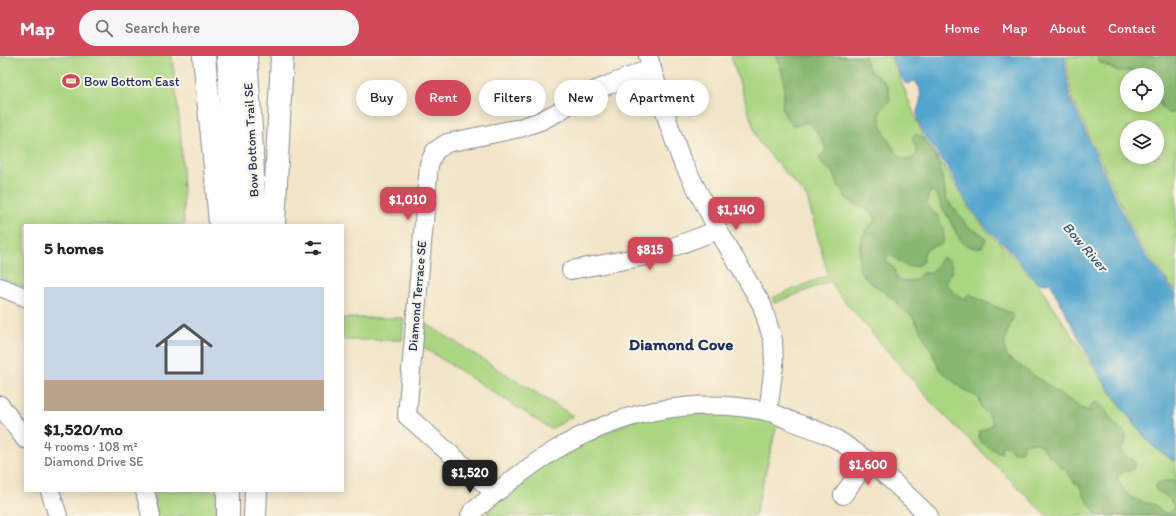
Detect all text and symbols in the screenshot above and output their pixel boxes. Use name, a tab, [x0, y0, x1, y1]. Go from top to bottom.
search box	[79, 10, 359, 46]
text: Map	[20, 17, 55, 40]
icon: search	[93, 17, 115, 39]
text: Search here	[125, 19, 200, 37]
text: Home	[945, 20, 980, 37]
text: Map	[1002, 20, 1028, 37]
text: About	[1050, 20, 1086, 37]
text: Contact	[1108, 20, 1156, 37]
map controls	[1120, 68, 1164, 164]
button: locate	[1120, 68, 1164, 112]
sports icon: Bow Bottom East	[61, 71, 81, 91]
place label: Bow Bottom East	[84, 74, 180, 89]
chip: Buy	[356, 80, 407, 116]
chip: Rent	[415, 80, 471, 116]
chip: Filters	[479, 80, 546, 116]
chip: New	[554, 80, 608, 116]
chip: Apartment	[616, 80, 709, 116]
street label: Bow Bottom Trail SE	[241, 82, 261, 198]
button: layers	[1120, 120, 1164, 164]
pin: $1,010	[375, 187, 441, 221]
text: $1,010	[389, 192, 427, 207]
pin: $1,140	[703, 197, 769, 231]
text: $1,140	[717, 202, 755, 217]
water label: Bow River	[1059, 219, 1112, 276]
icon: filters	[302, 237, 324, 259]
pin: $815	[626, 237, 674, 271]
text: 5 homes	[44, 238, 104, 258]
street label: Diamond Terrace SE	[405, 240, 429, 352]
text: $815	[637, 242, 663, 257]
icon: home	[148, 313, 220, 385]
district label: Diamond Cove	[629, 334, 733, 354]
text: $1,520/mo	[44, 419, 123, 439]
text: 4 rooms · 108 m²	[44, 439, 138, 454]
pin: $1,600	[835, 452, 901, 486]
text: Diamond Drive SE	[44, 454, 144, 469]
text: $1,600	[849, 457, 887, 472]
pin: $1,520	[437, 460, 503, 494]
text: $1,520	[451, 465, 489, 480]

